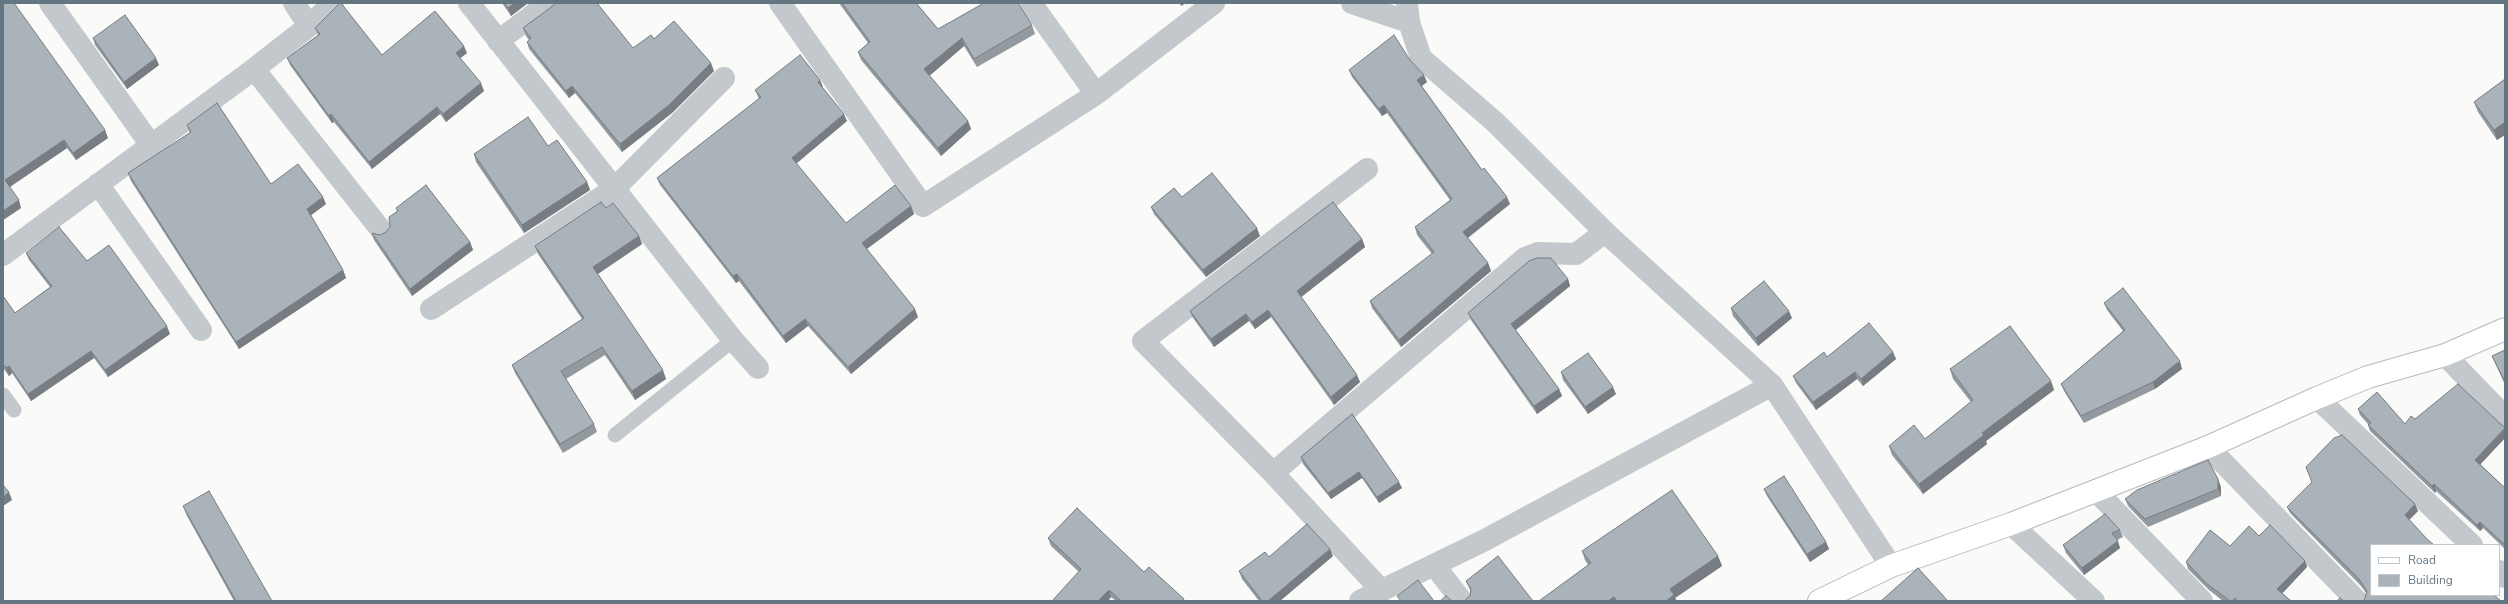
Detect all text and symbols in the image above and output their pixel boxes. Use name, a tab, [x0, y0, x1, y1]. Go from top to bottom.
legend	[2370, 544, 2500, 596]
text: Road	[2408, 552, 2436, 568]
text: Building	[2408, 572, 2453, 588]

